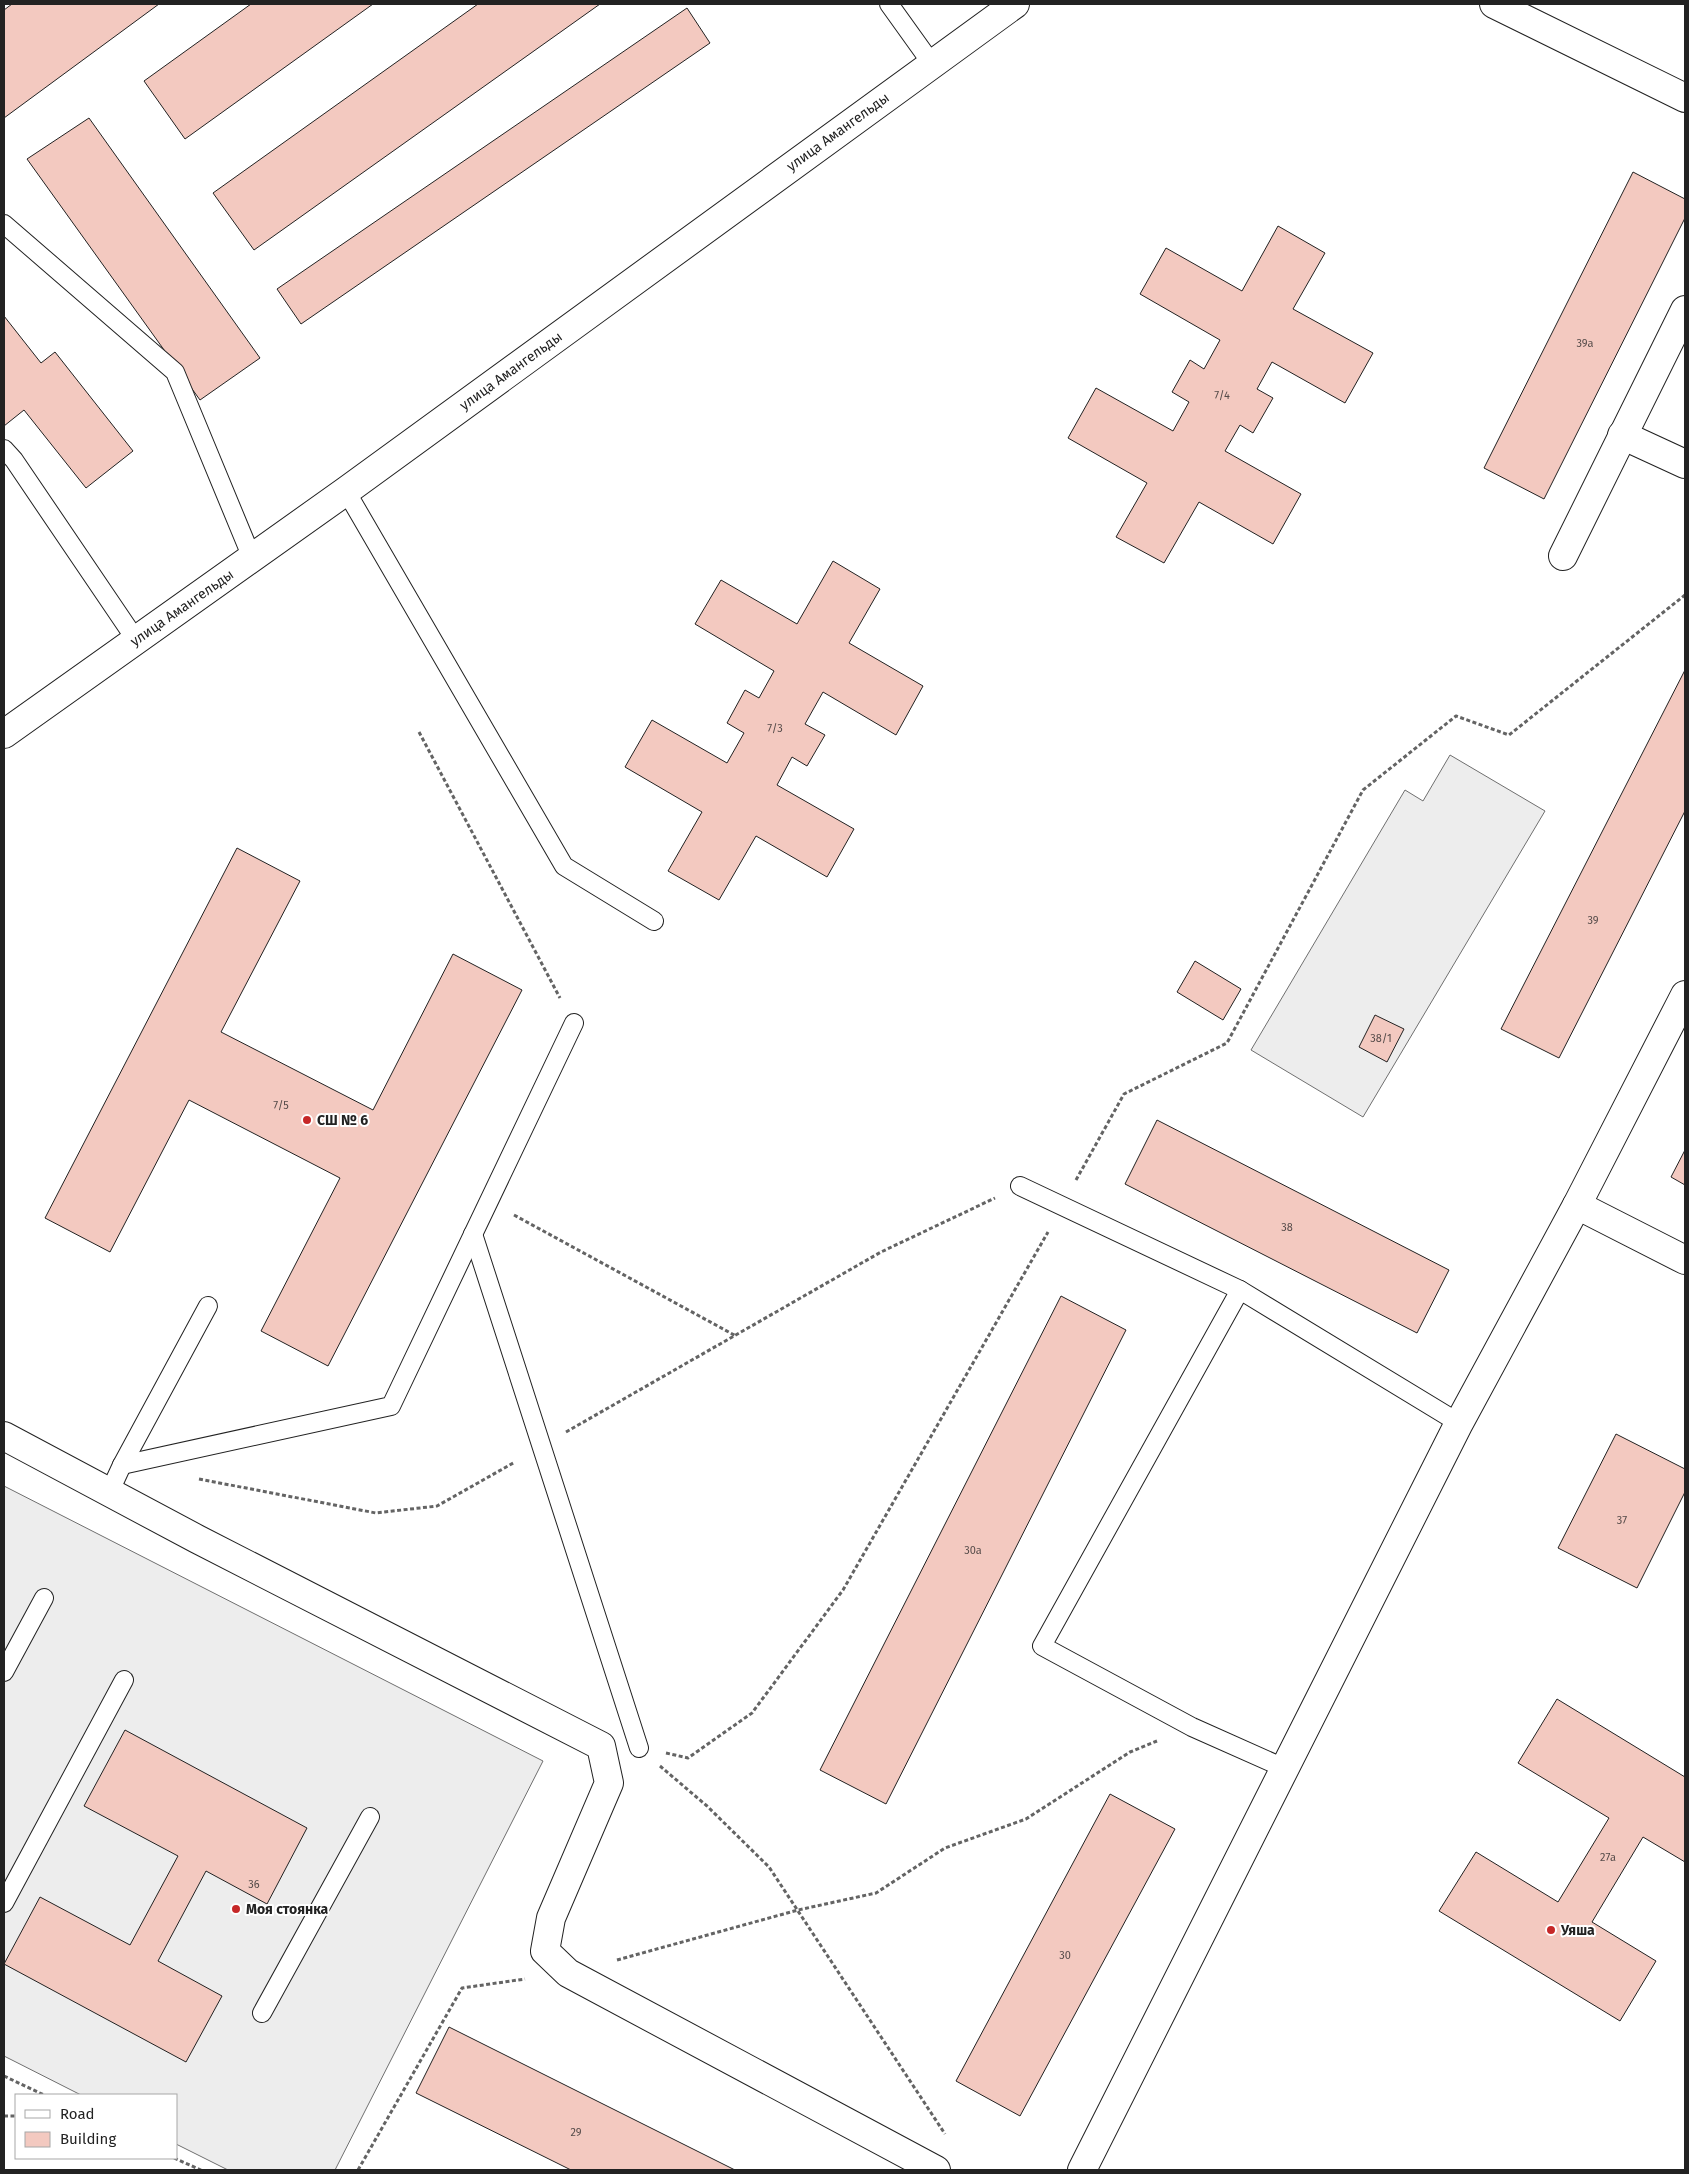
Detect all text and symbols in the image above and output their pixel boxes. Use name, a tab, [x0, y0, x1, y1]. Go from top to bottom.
street label: улица Амангельды	[783, 89, 893, 175]
street label: улица Амангельды	[456, 328, 566, 414]
house number: 39а	[1576, 337, 1594, 350]
house number: 7/4	[1214, 389, 1230, 402]
street label: улица Амангельды	[127, 566, 237, 650]
house number: 7/3	[767, 722, 783, 735]
house number: 39	[1587, 914, 1599, 927]
house number: 38/1	[1370, 1032, 1392, 1045]
house number: 7/5	[273, 1099, 289, 1112]
place label: СШ № 6	[317, 1112, 368, 1129]
marker: СШ № 6	[301, 1114, 313, 1126]
house number: 38	[1281, 1221, 1293, 1234]
house number: 37	[1617, 1514, 1627, 1527]
house number: 30а	[964, 1544, 982, 1557]
house number: 27а	[1600, 1851, 1616, 1864]
house number: 36	[248, 1878, 260, 1891]
place label: Моя стоянка	[246, 1901, 329, 1918]
marker: Моя стоянка	[230, 1903, 242, 1915]
place label: Уяша	[1560, 1922, 1595, 1939]
marker: Уяша	[1545, 1924, 1557, 1936]
house number: 30	[1059, 1949, 1071, 1962]
legend	[15, 2094, 178, 2159]
text: Road	[60, 2105, 95, 2123]
house number: 29	[570, 2126, 582, 2139]
text: Building	[60, 2130, 116, 2148]

